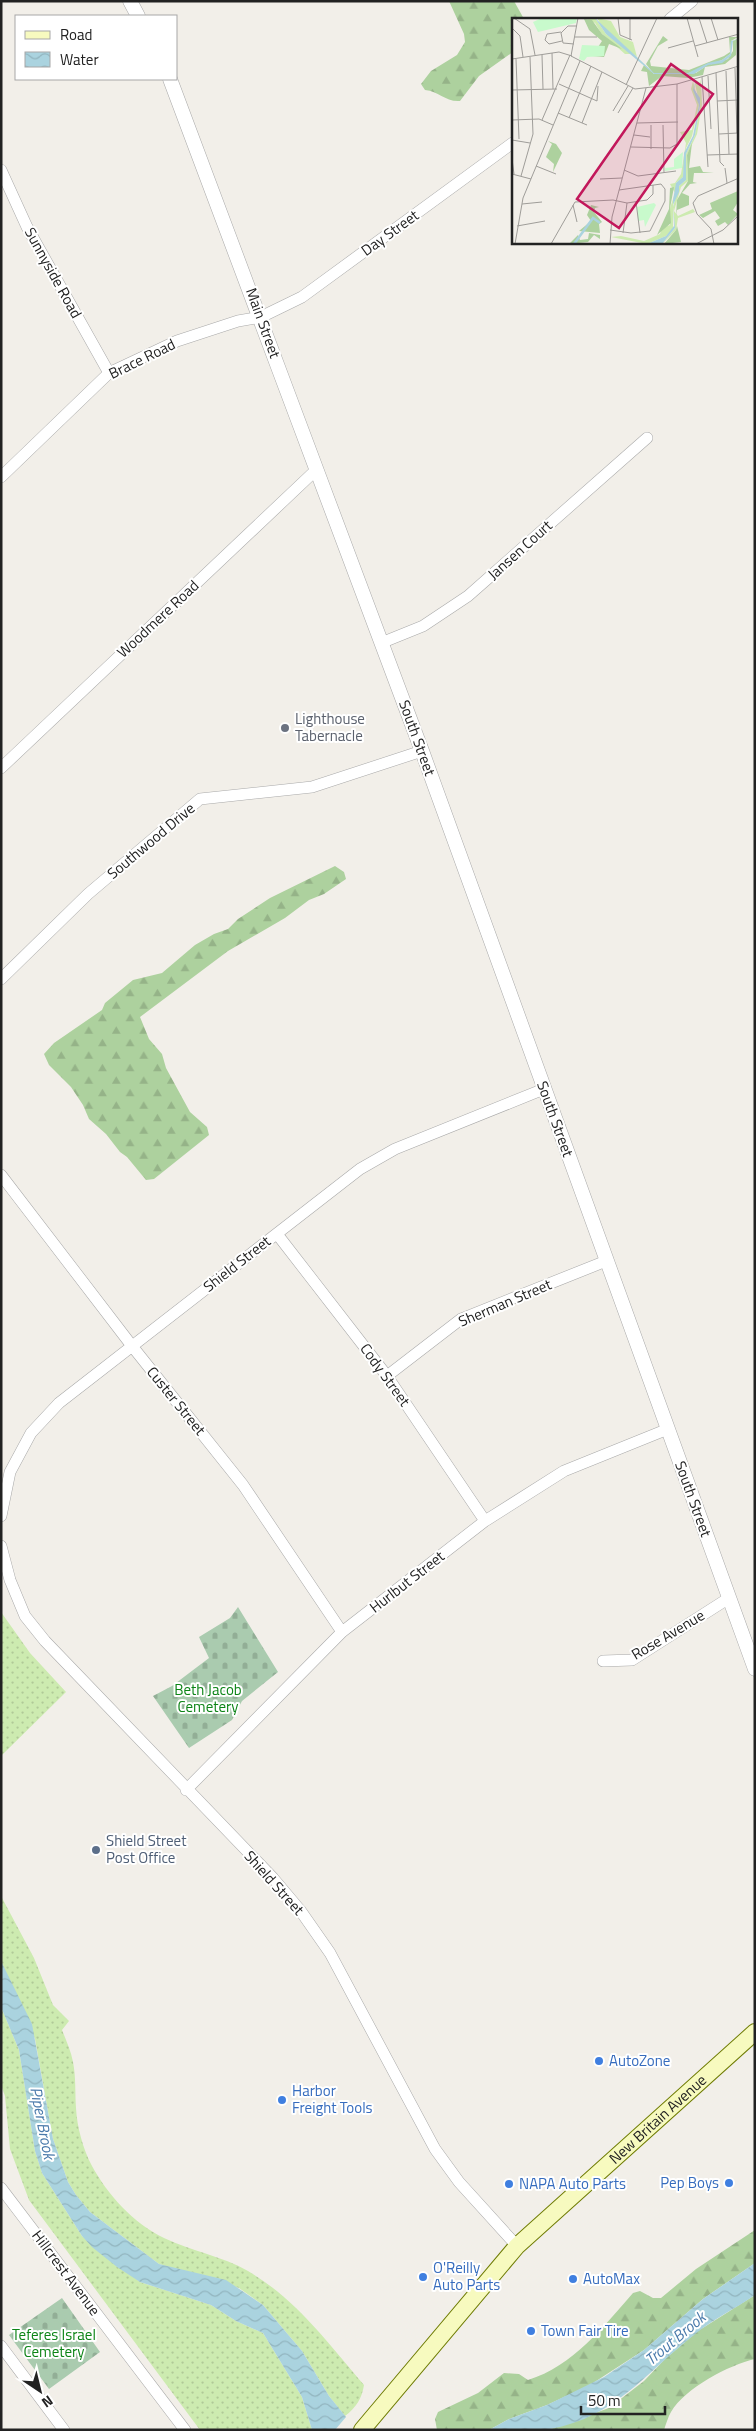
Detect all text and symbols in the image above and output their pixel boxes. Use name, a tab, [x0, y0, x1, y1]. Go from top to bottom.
legend	[15, 15, 178, 80]
inset map	[512, 18, 738, 244]
text: Road	[60, 23, 92, 46]
text: Water	[60, 48, 99, 71]
street label: Day Street	[356, 203, 424, 261]
street label: Sunnyside Road	[19, 223, 88, 322]
street label: Main Street	[240, 284, 287, 362]
street label: Brace Road	[104, 332, 179, 385]
street label: Jansen Court	[482, 514, 558, 585]
street label: Woodmere Road	[111, 574, 204, 663]
street label: South Street	[393, 697, 442, 780]
place label: Lighthouse Tabernacle	[295, 707, 365, 747]
marker: Lighthouse Tabernacle	[279, 722, 291, 734]
street label: Southwood Drive	[102, 797, 200, 884]
street label: South Street	[531, 1078, 580, 1161]
street label: Shield Street	[198, 1229, 276, 1297]
street label: Sherman Street	[455, 1272, 556, 1332]
street label: Cody Street	[355, 1338, 417, 1412]
street label: Custer Street	[141, 1361, 212, 1441]
street label: South Street	[669, 1458, 718, 1541]
street label: Hurlbut Street	[364, 1544, 450, 1618]
street label: Rose Avenue	[627, 1604, 709, 1665]
park label: Beth Jacob Cemetery	[174, 1678, 242, 1718]
place label: Shield Street Post Office	[106, 1829, 187, 1869]
marker: Shield Street Post Office	[90, 1844, 102, 1856]
street label: Shield Street	[239, 1845, 310, 1921]
place label: AutoZone	[609, 2049, 670, 2072]
marker: AutoZone	[593, 2055, 605, 2067]
street label: New Britain Avenue	[604, 2069, 711, 2169]
place label: Harbor Freight Tools	[292, 2079, 373, 2119]
water label: Piper Brook	[24, 2085, 62, 2163]
marker: Harbor Freight Tools	[276, 2094, 288, 2106]
place label: Pep Boys	[660, 2171, 719, 2194]
place label: NAPA Auto Parts	[519, 2172, 626, 2195]
marker: Pep Boys	[723, 2177, 735, 2189]
marker: NAPA Auto Parts	[503, 2178, 515, 2190]
street label: Hillcrest Avenue	[27, 2225, 106, 2320]
place label: O'Reilly Auto Parts	[433, 2256, 500, 2296]
place label: AutoMax	[583, 2267, 640, 2290]
marker: O'Reilly Auto Parts	[417, 2271, 429, 2283]
marker: AutoMax	[567, 2273, 579, 2285]
water label: Trout Brook	[639, 2304, 712, 2371]
place label: Town Fair Tire	[541, 2319, 629, 2342]
park label: Teferes Israel Cemetery	[12, 2323, 96, 2363]
marker: Town Fair Tire	[525, 2325, 537, 2337]
north arrow	[15, 2366, 65, 2416]
scale bar	[581, 2384, 665, 2416]
text: 50 m	[588, 2389, 621, 2412]
text: N	[38, 2391, 58, 2413]

